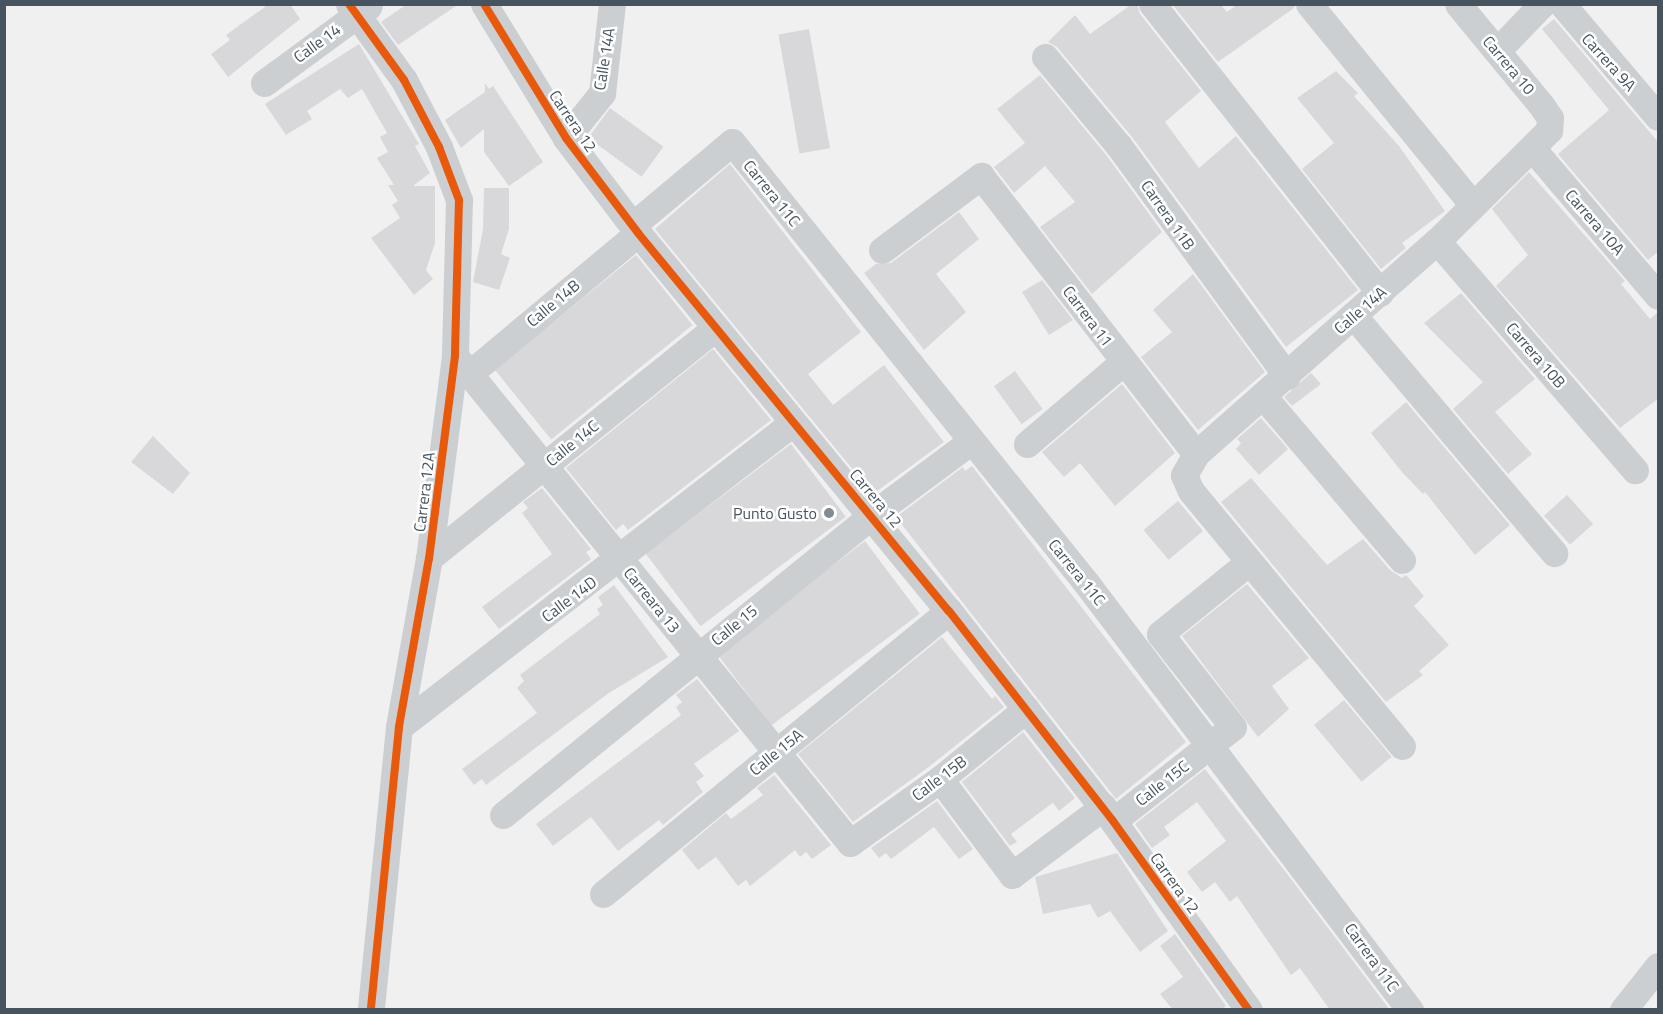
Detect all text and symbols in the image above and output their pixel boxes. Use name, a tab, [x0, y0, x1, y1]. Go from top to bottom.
street label: Calle 14	[290, 19, 344, 67]
street label: Calle 14A	[590, 26, 618, 92]
street label: Carrera 9A	[1578, 29, 1640, 95]
street label: Carrera 10	[1479, 32, 1539, 98]
street label: Carrera 12	[545, 86, 601, 156]
street label: Carrera 11C	[740, 156, 804, 230]
street label: Carrera 11B	[1137, 176, 1199, 254]
street label: Carrera 10A	[1561, 185, 1629, 259]
street label: Calle 14B	[523, 275, 583, 331]
street label: Carrera 11	[1059, 282, 1117, 350]
street label: Calle 14A	[1330, 282, 1390, 338]
street label: Carrera 10B	[1502, 318, 1570, 392]
street label: Calle 14C	[542, 416, 602, 470]
street label: Carrera 12A	[410, 451, 438, 533]
street label: Carrera 12	[846, 465, 906, 531]
place label: Punto Gusto	[733, 503, 817, 523]
marker: Punto Gusto	[822, 506, 836, 520]
street label: Carrera 11C	[1045, 535, 1109, 609]
street label: Carreara 13	[620, 563, 684, 637]
street label: Calle 14D	[538, 572, 600, 626]
street label: Calle 15	[707, 601, 761, 649]
street label: Calle 15A	[745, 725, 807, 779]
street label: Calle 15B	[908, 751, 970, 805]
street label: Calle 15C	[1132, 756, 1192, 810]
street label: Carrera 12	[1146, 849, 1204, 917]
street label: Carrera 11C	[1341, 919, 1403, 995]

